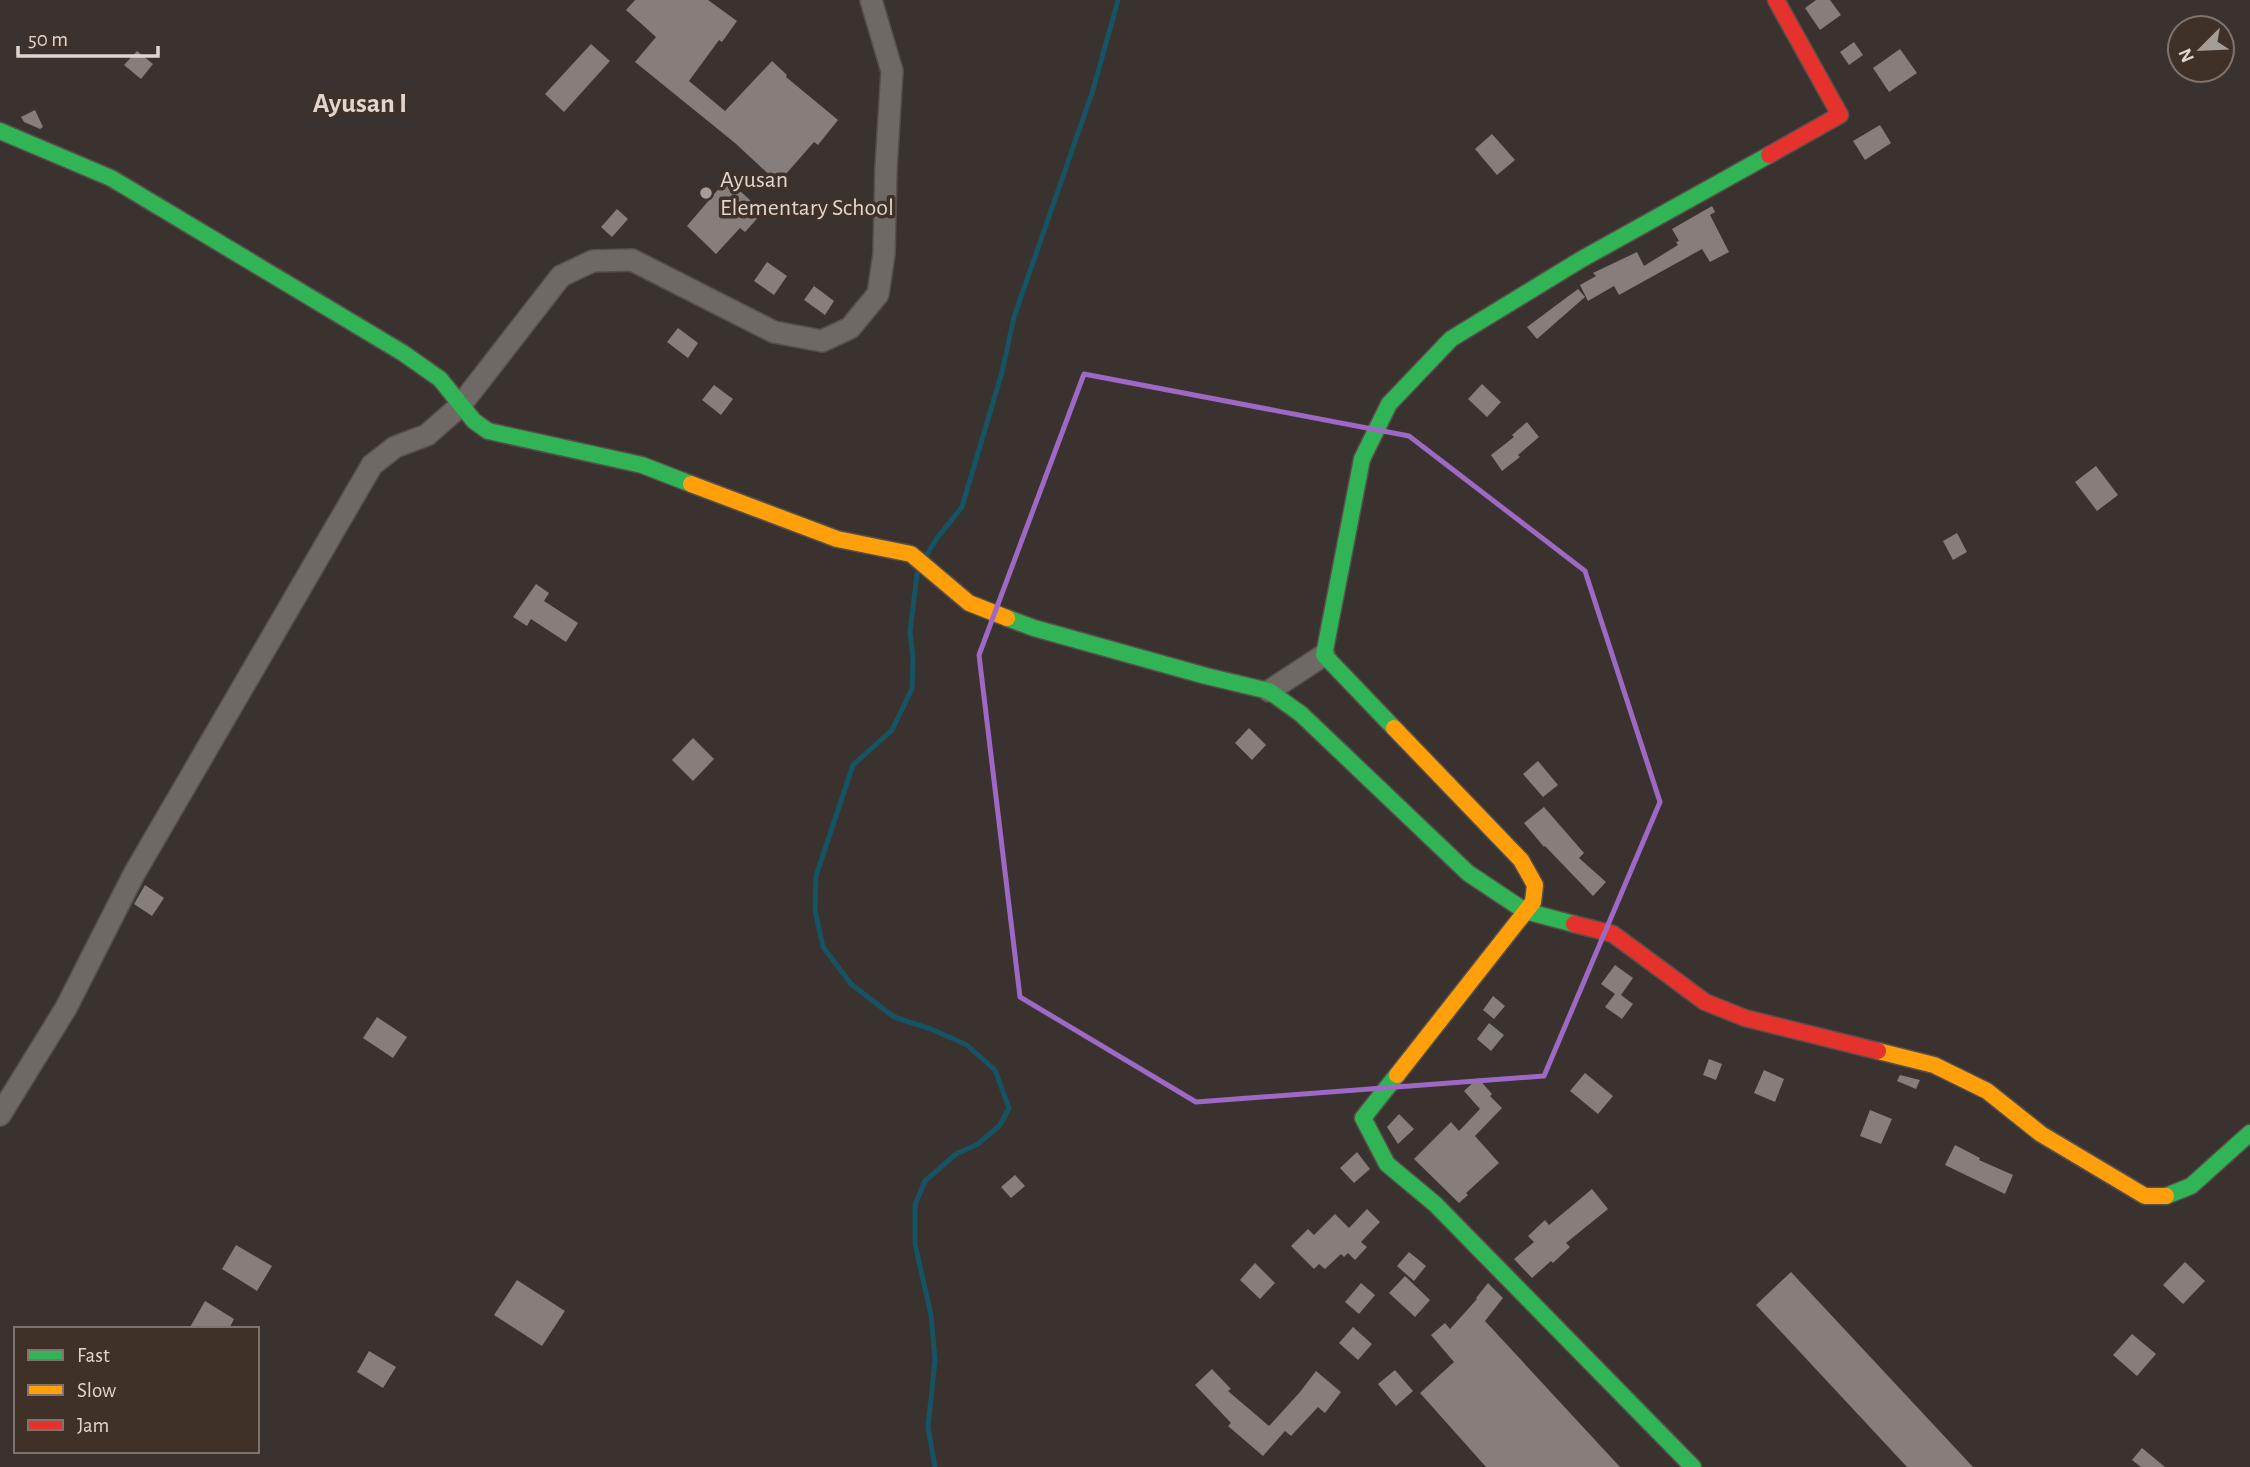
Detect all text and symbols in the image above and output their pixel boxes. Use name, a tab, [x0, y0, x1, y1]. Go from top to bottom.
scale bar	[18, 14, 158, 58]
north arrow	[2166, 14, 2236, 84]
text: 50 m	[28, 29, 68, 50]
text: N	[2175, 45, 2198, 65]
district label: Ayusan I	[313, 90, 407, 118]
place label: Ayusan Elementary School	[720, 168, 894, 220]
marker: Ayusan Elementary School	[698, 185, 714, 201]
legend	[14, 1327, 259, 1453]
text: Fast	[77, 1345, 110, 1366]
text: Slow	[77, 1380, 116, 1401]
text: Jam	[77, 1415, 109, 1436]

